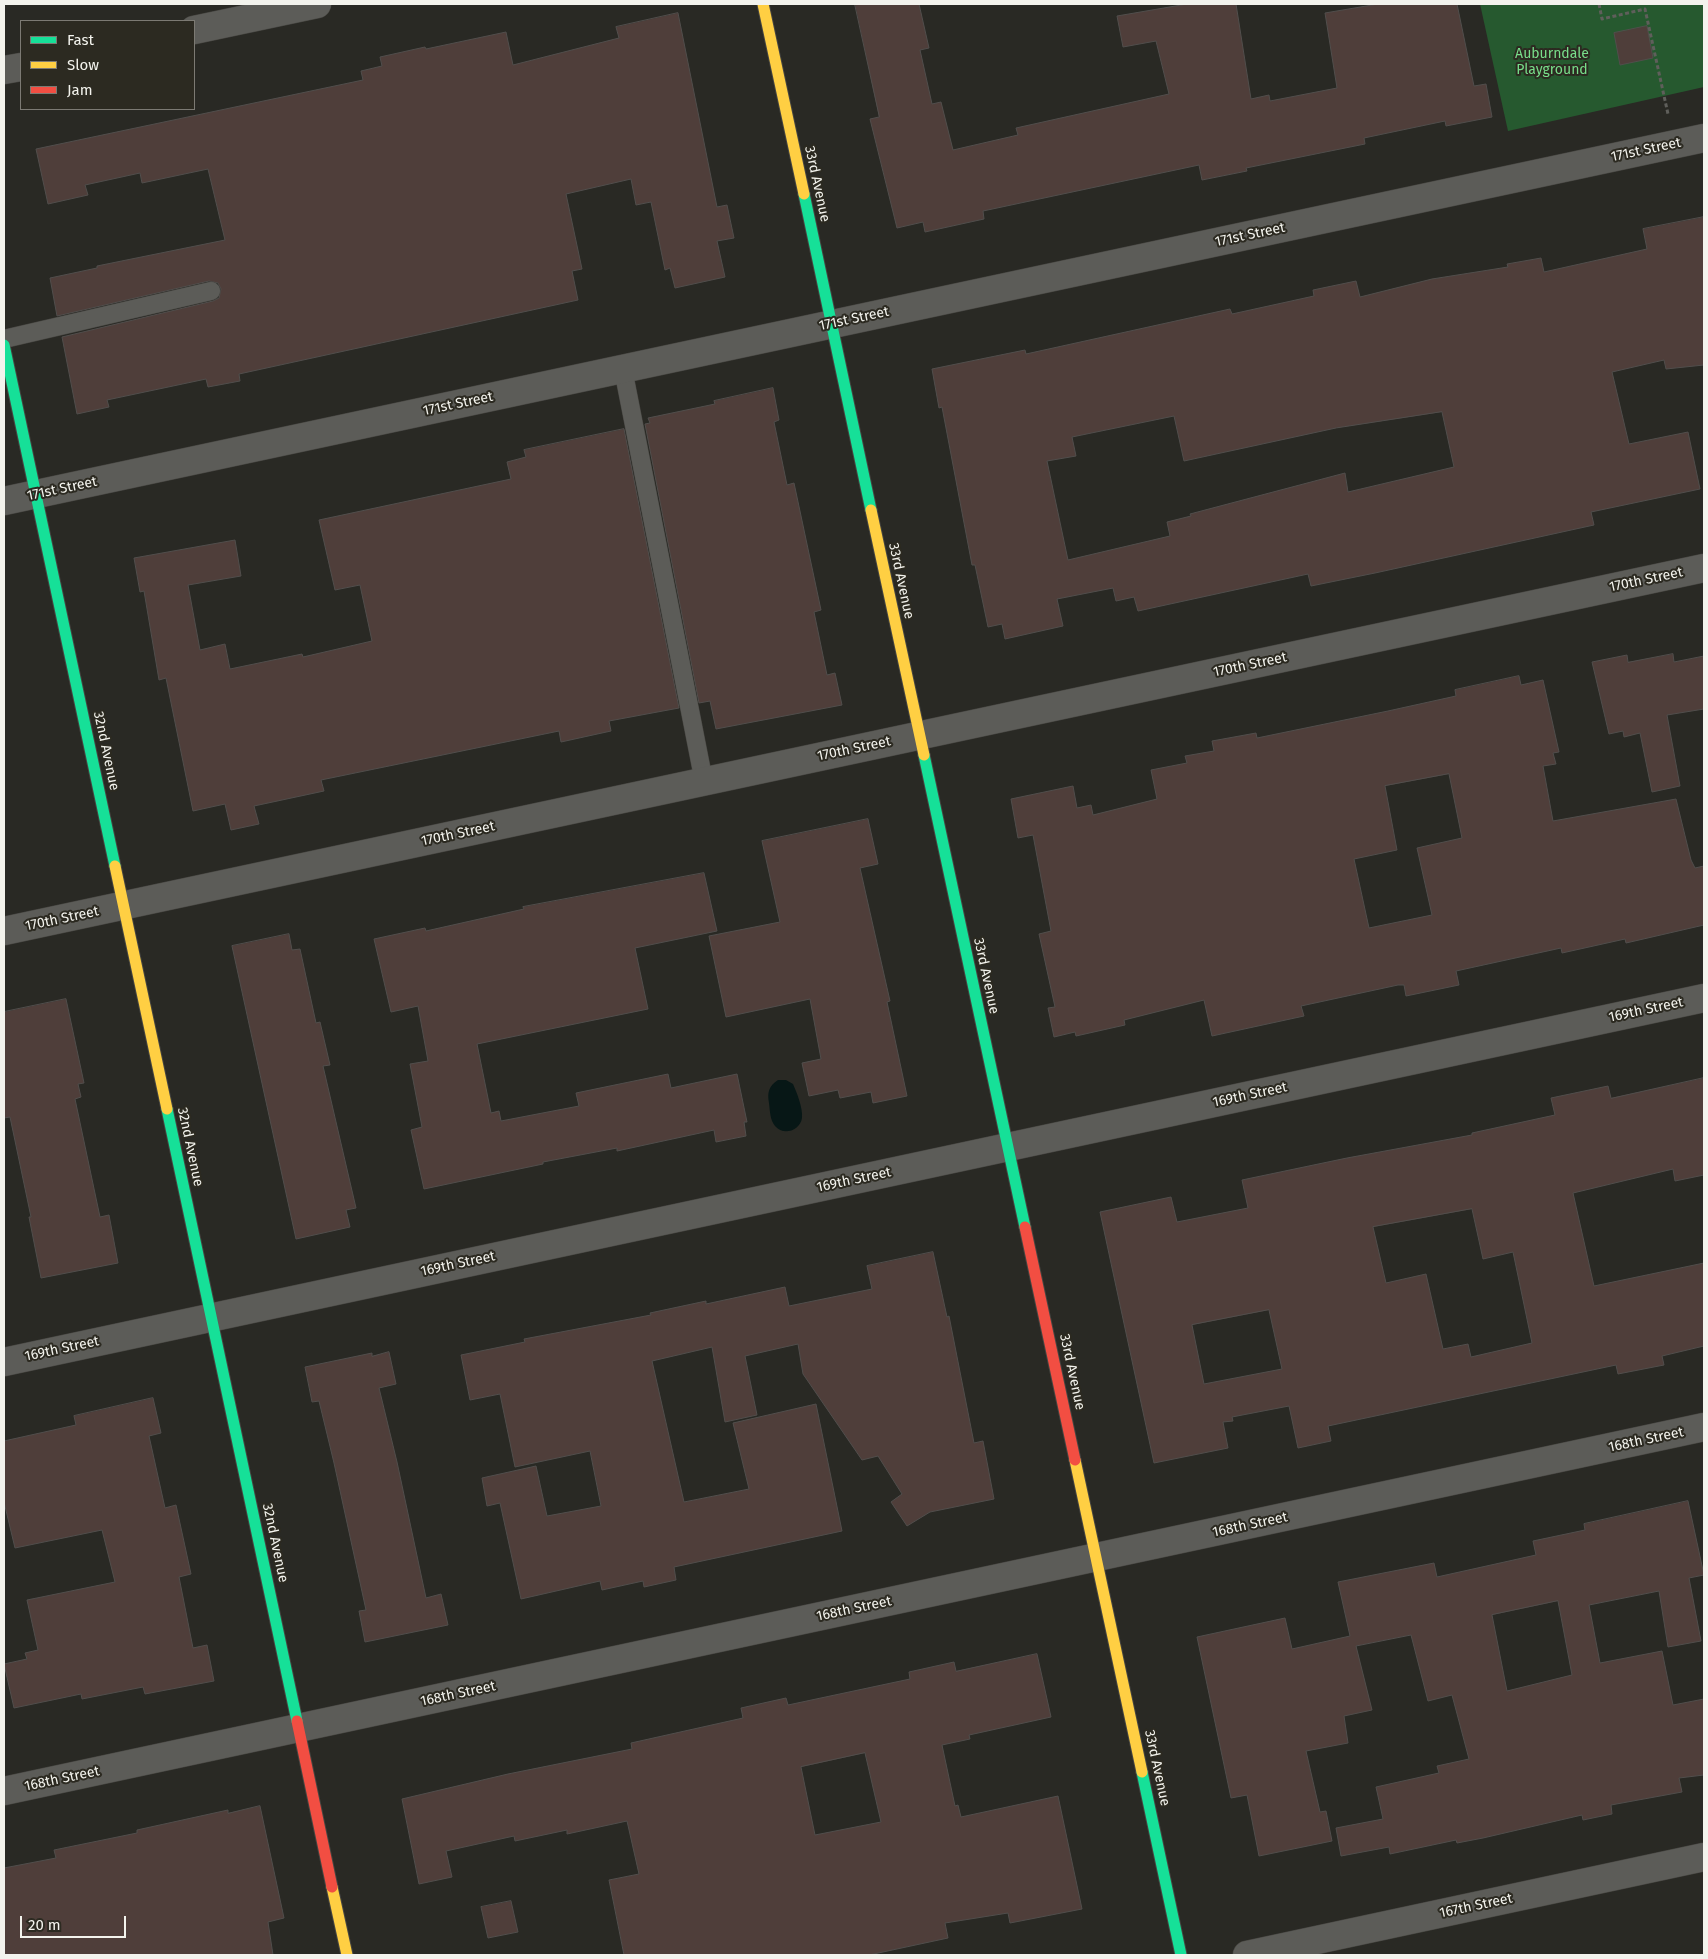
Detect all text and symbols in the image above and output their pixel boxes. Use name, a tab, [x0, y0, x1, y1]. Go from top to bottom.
legend	[20, 20, 195, 110]
text: Fast	[67, 31, 94, 49]
park label: Auburndale Playground	[1515, 46, 1589, 78]
text: Slow	[67, 56, 99, 74]
text: Jam	[67, 81, 93, 99]
street label: 171st Street	[1609, 134, 1683, 166]
street label: 33rd Avenue	[801, 144, 833, 224]
street label: 171st Street	[1213, 219, 1287, 251]
street label: 171st Street	[817, 303, 891, 335]
street label: 171st Street	[421, 388, 495, 420]
street label: 171st Street	[25, 473, 99, 505]
street label: 33rd Avenue	[885, 541, 917, 621]
street label: 170th Street	[1608, 564, 1684, 596]
street label: 170th Street	[1212, 649, 1288, 681]
street label: 32nd Avenue	[89, 710, 123, 792]
street label: 170th Street	[816, 733, 892, 765]
street label: 170th Street	[420, 818, 496, 850]
street label: 170th Street	[24, 903, 100, 935]
street label: 33rd Avenue	[970, 936, 1002, 1016]
street label: 169th Street	[1607, 994, 1685, 1026]
street label: 169th Street	[1211, 1079, 1289, 1111]
street label: 32nd Avenue	[173, 1106, 207, 1188]
street label: 169th Street	[815, 1164, 893, 1196]
street label: 169th Street	[419, 1248, 497, 1280]
street label: 33rd Avenue	[1056, 1332, 1088, 1412]
street label: 169th Street	[23, 1333, 101, 1365]
street label: 168th Street	[1607, 1424, 1685, 1456]
street label: 32nd Avenue	[258, 1502, 292, 1584]
street label: 168th Street	[1211, 1509, 1289, 1541]
street label: 168th Street	[815, 1593, 893, 1625]
street label: 168th Street	[419, 1678, 497, 1710]
street label: 33rd Avenue	[1141, 1728, 1173, 1808]
street label: 168th Street	[23, 1763, 101, 1795]
street label: 167th Street	[1438, 1890, 1514, 1922]
scale bar	[22, 1906, 129, 1938]
text: 20 m	[28, 1916, 61, 1934]

